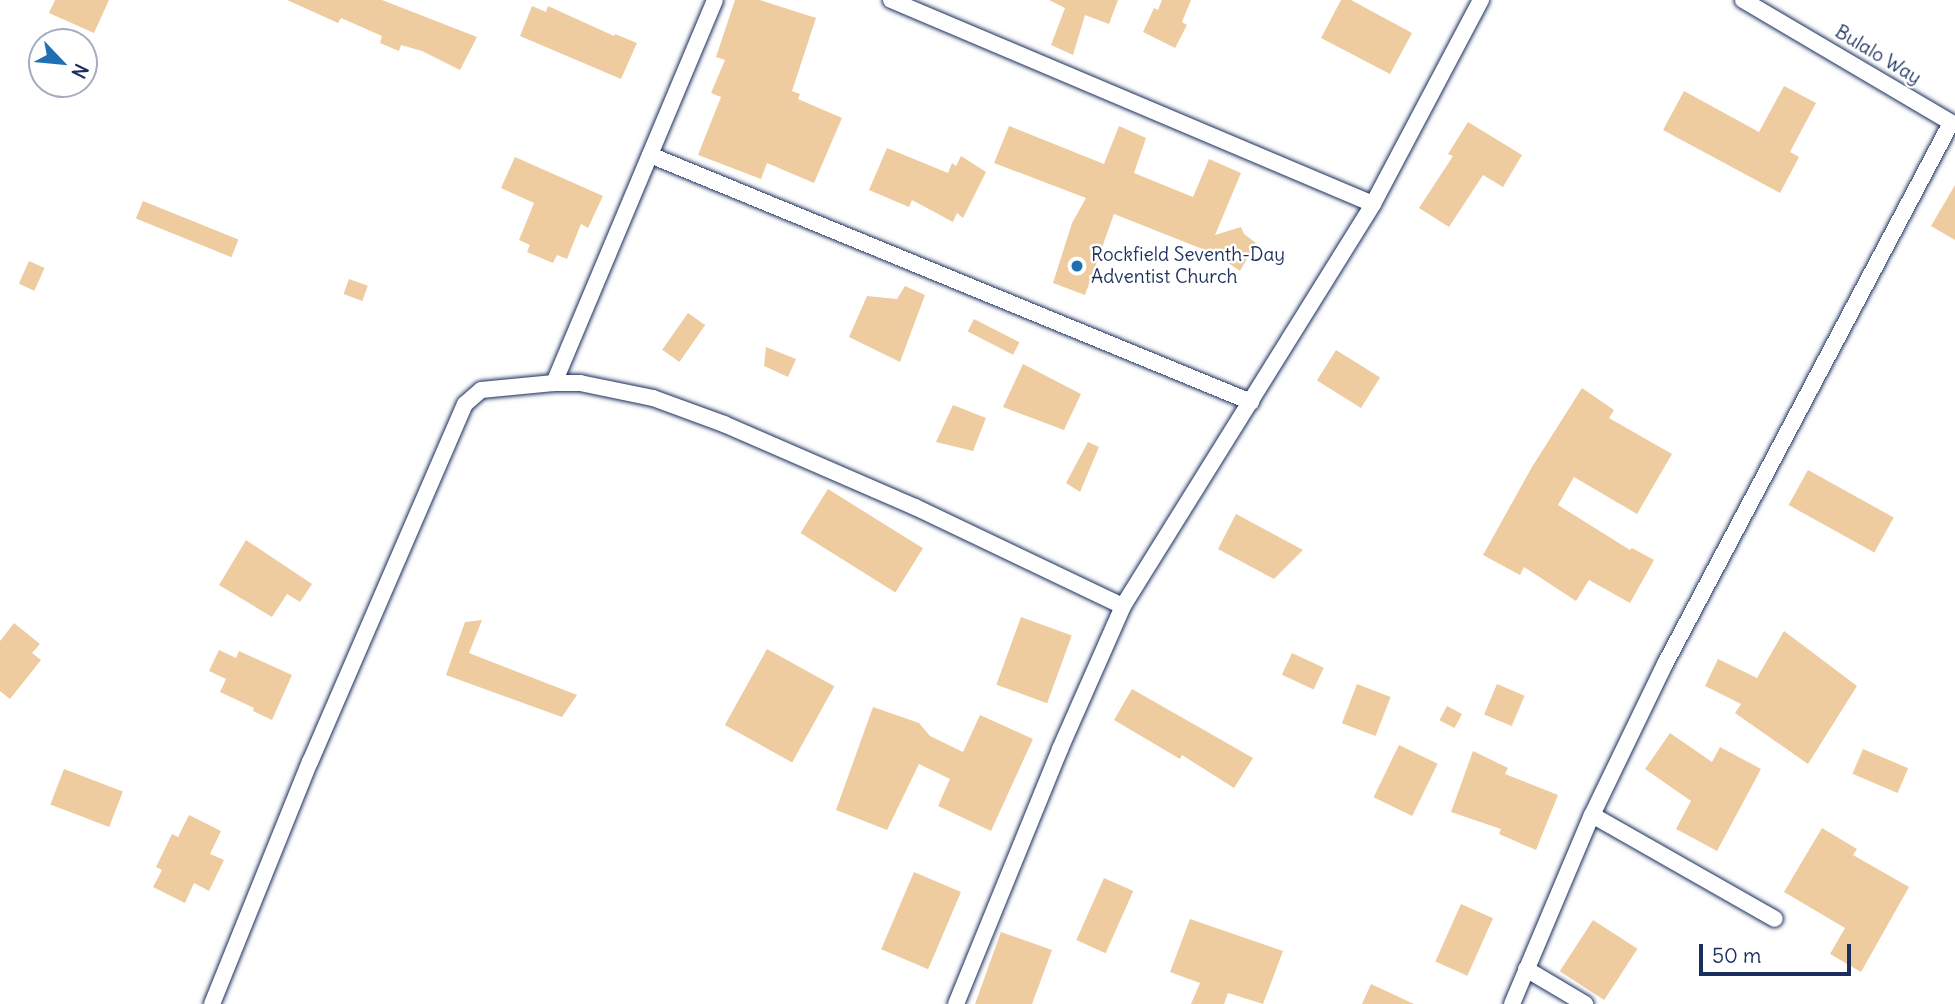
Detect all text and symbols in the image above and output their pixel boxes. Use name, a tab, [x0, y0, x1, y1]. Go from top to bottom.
street label: Bulalo Way	[1831, 20, 1925, 90]
north arrow	[28, 28, 98, 98]
text: N	[66, 60, 94, 82]
place label: Rockfield Seventh-Day Adventist Church	[1091, 244, 1285, 288]
marker: Rockfield Seventh-Day Adventist Church	[1069, 258, 1085, 274]
scale bar	[1703, 930, 1855, 974]
text: 50 m	[1712, 942, 1761, 969]

